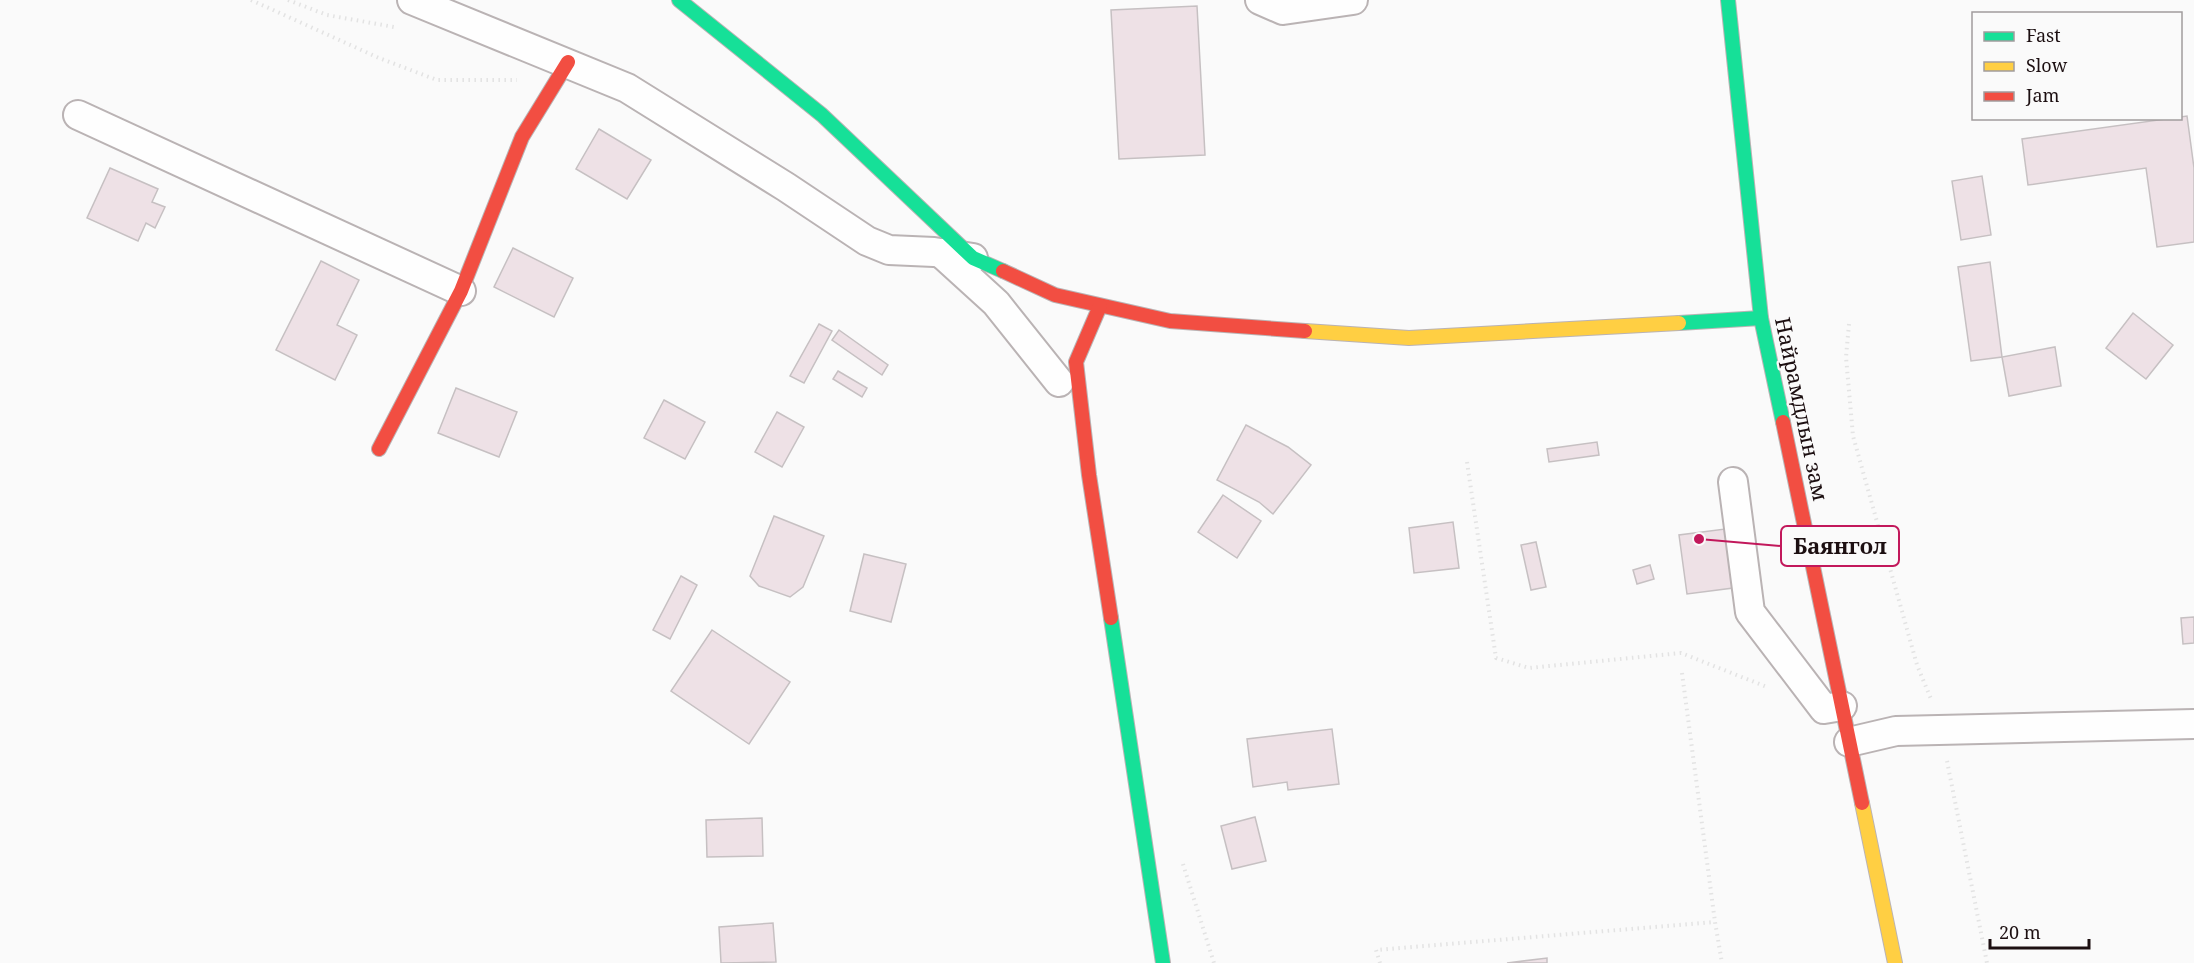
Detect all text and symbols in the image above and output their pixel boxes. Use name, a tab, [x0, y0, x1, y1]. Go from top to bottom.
legend	[1972, 12, 2182, 120]
text: Fast	[2026, 23, 2061, 47]
text: Slow	[2026, 53, 2068, 77]
text: Jam	[2025, 83, 2060, 107]
street label: Найрамдлын зам	[1769, 314, 1835, 504]
callout: Баянгол	[1781, 526, 1899, 566]
text: Баянгол	[1793, 530, 1887, 560]
scale bar	[1990, 912, 2089, 950]
text: 20 m	[1999, 920, 2041, 944]

